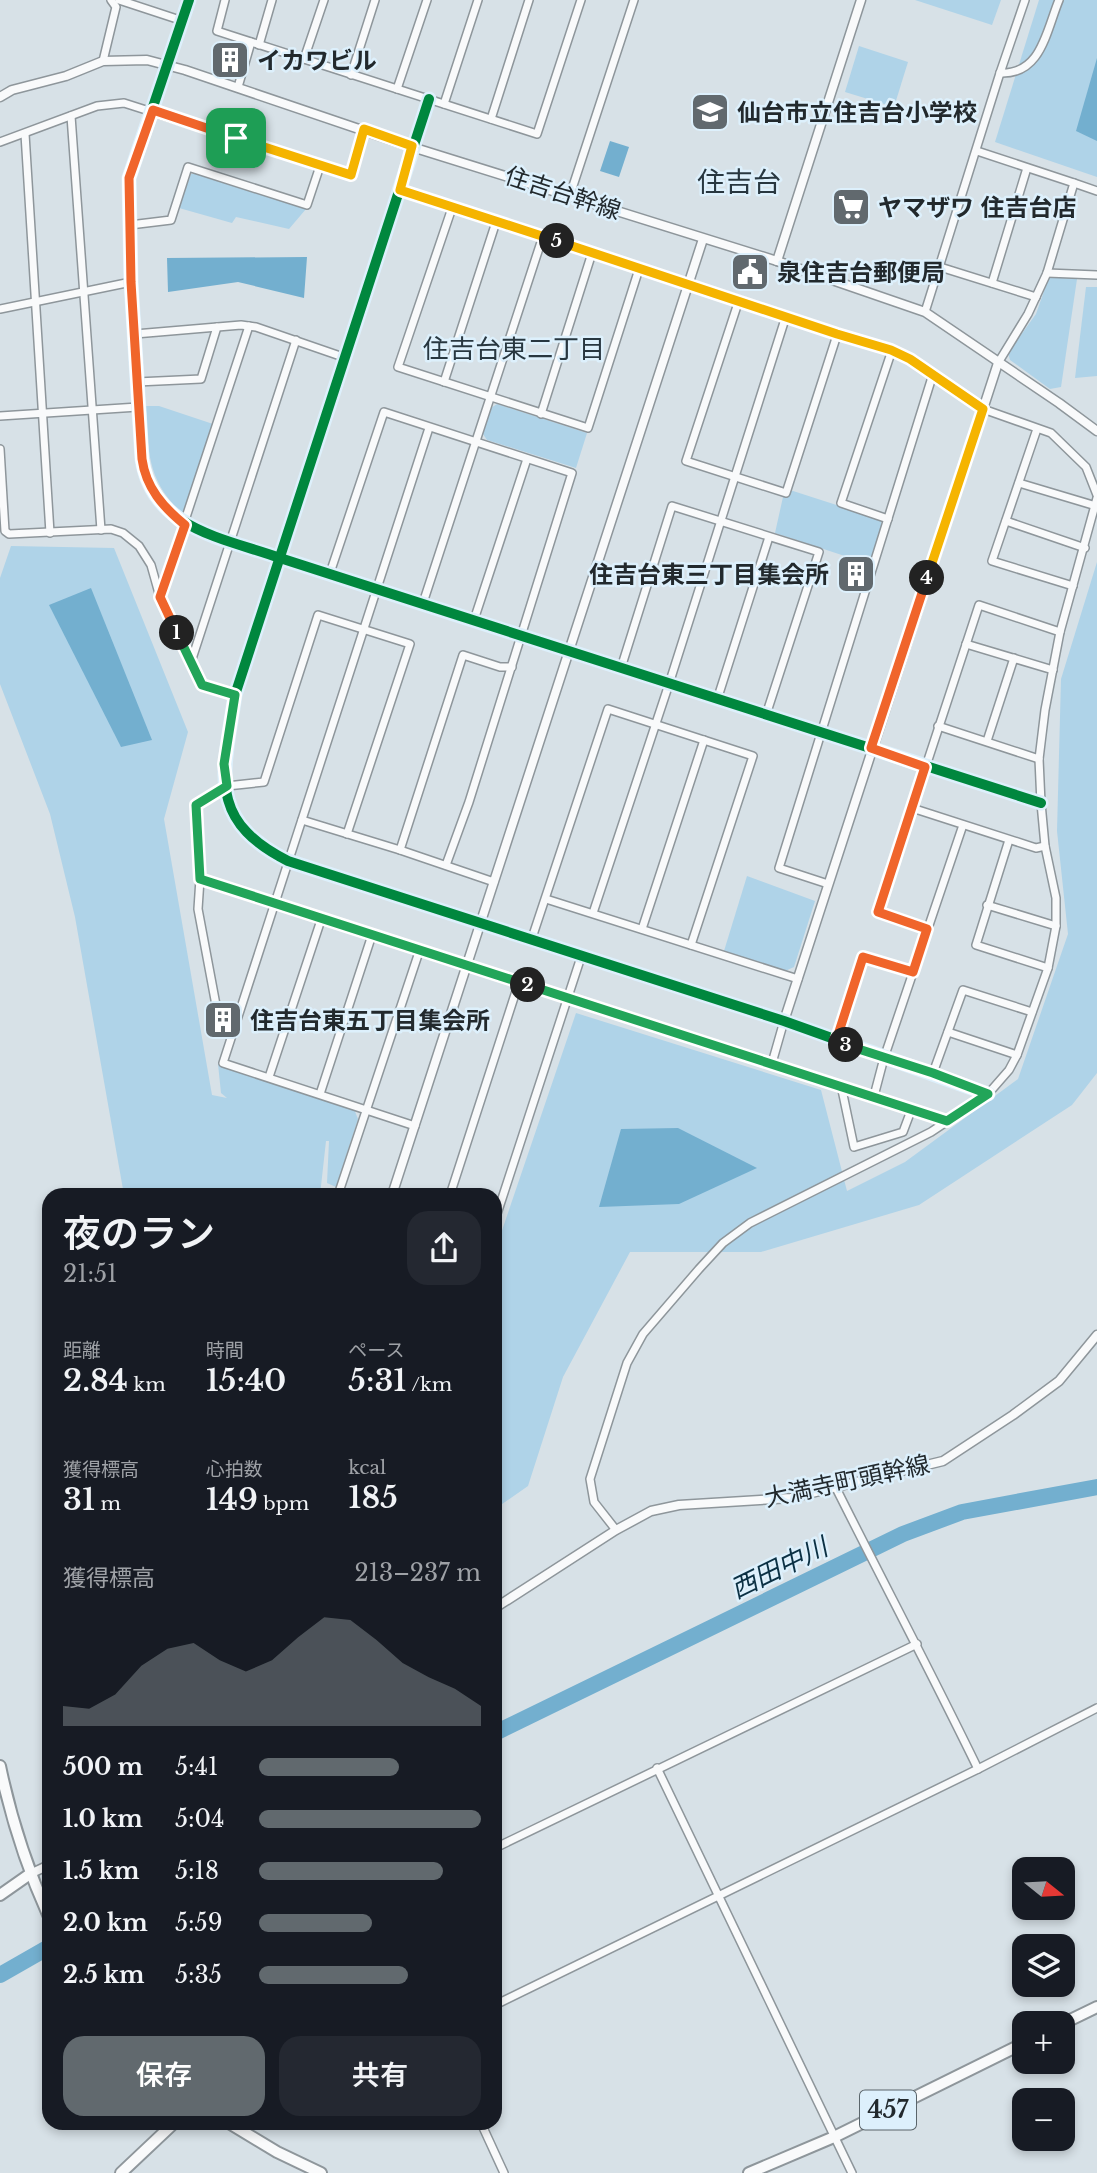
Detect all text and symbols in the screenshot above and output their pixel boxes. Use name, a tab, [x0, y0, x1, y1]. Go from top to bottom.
building icon: イカワビル	[209, 39, 251, 81]
place label: イカワビル	[257, 46, 377, 75]
school or university icon: 仙台市立住吉台小学校	[689, 91, 731, 133]
place label: 仙台市立住吉台小学校	[737, 98, 977, 127]
pin	[206, 108, 266, 168]
icon: arrive	[217, 119, 255, 157]
street label: 住吉台幹線	[501, 161, 625, 225]
district label: 住吉台	[697, 165, 781, 200]
supermarket icon: ヤマザワ 住吉台店	[830, 186, 872, 228]
place label: ヤマザワ 住吉台店	[878, 193, 1076, 222]
pin: 5	[540, 224, 574, 258]
text: 5	[551, 229, 562, 252]
public building icon: 泉住吉台郵便局	[729, 251, 771, 293]
place label: 泉住吉台郵便局	[777, 258, 945, 287]
district label: 住吉台東二丁目	[423, 333, 605, 365]
building icon: 住吉台東三丁目集会所	[835, 553, 877, 595]
place label: 住吉台東三丁目集会所	[589, 560, 829, 589]
pin: 4	[909, 560, 944, 596]
text: 4	[920, 566, 933, 589]
pin: 1	[160, 616, 194, 650]
text: 1	[172, 621, 181, 644]
pin: 2	[510, 968, 546, 1002]
text: 2	[521, 973, 534, 996]
building icon: 住吉台東五丁目集会所	[202, 999, 244, 1041]
place label: 住吉台東五丁目集会所	[250, 1006, 490, 1035]
pin: 3	[828, 1028, 864, 1062]
text: 3	[839, 1033, 852, 1056]
text: 夜のラン	[63, 1210, 215, 1257]
button: share	[407, 1211, 481, 1285]
text: 21:51	[63, 1260, 117, 1288]
text: 距離	[63, 1339, 101, 1362]
text: 時間	[206, 1339, 244, 1362]
text: ペース	[348, 1339, 404, 1362]
text: 2.84	[63, 1362, 128, 1399]
text: 15:40	[206, 1362, 286, 1399]
text: 5:31	[348, 1362, 407, 1399]
text: km	[128, 1373, 166, 1396]
text: /km	[407, 1373, 452, 1396]
street label: 大満寺町頭幹線	[762, 1449, 932, 1513]
text: kcal	[348, 1456, 386, 1479]
text: 獲得標高	[63, 1458, 139, 1481]
text: 心拍数	[206, 1458, 263, 1481]
text: 185	[348, 1479, 398, 1516]
text: 31	[63, 1481, 95, 1518]
text: 149	[206, 1481, 258, 1518]
text: m	[95, 1492, 121, 1515]
text: bpm	[258, 1492, 309, 1515]
water label: 西田中川	[725, 1530, 835, 1605]
text: 213–237 m	[355, 1559, 481, 1587]
text: 獲得標高	[63, 1564, 155, 1592]
text: 500 m	[63, 1753, 143, 1781]
text: 5:41	[175, 1753, 218, 1781]
text: 1.0 km	[63, 1805, 143, 1833]
text: 5:04	[175, 1805, 225, 1833]
text: 1.5 km	[63, 1857, 140, 1885]
text: 5:18	[175, 1857, 219, 1885]
north arrow	[1012, 1857, 1074, 1920]
map controls	[1012, 1857, 1075, 2151]
text: 2.0 km	[63, 1909, 148, 1937]
text: 5:59	[175, 1909, 222, 1937]
button: layers	[1012, 1934, 1075, 1997]
text: 2.5 km	[63, 1961, 144, 1989]
text: 5:35	[175, 1961, 222, 1989]
button: +	[1012, 2011, 1075, 2074]
button: 保存	[63, 2036, 265, 2116]
button: 共有	[279, 2036, 481, 2116]
button: −	[1012, 2088, 1075, 2151]
road number: 457	[860, 2090, 916, 2130]

